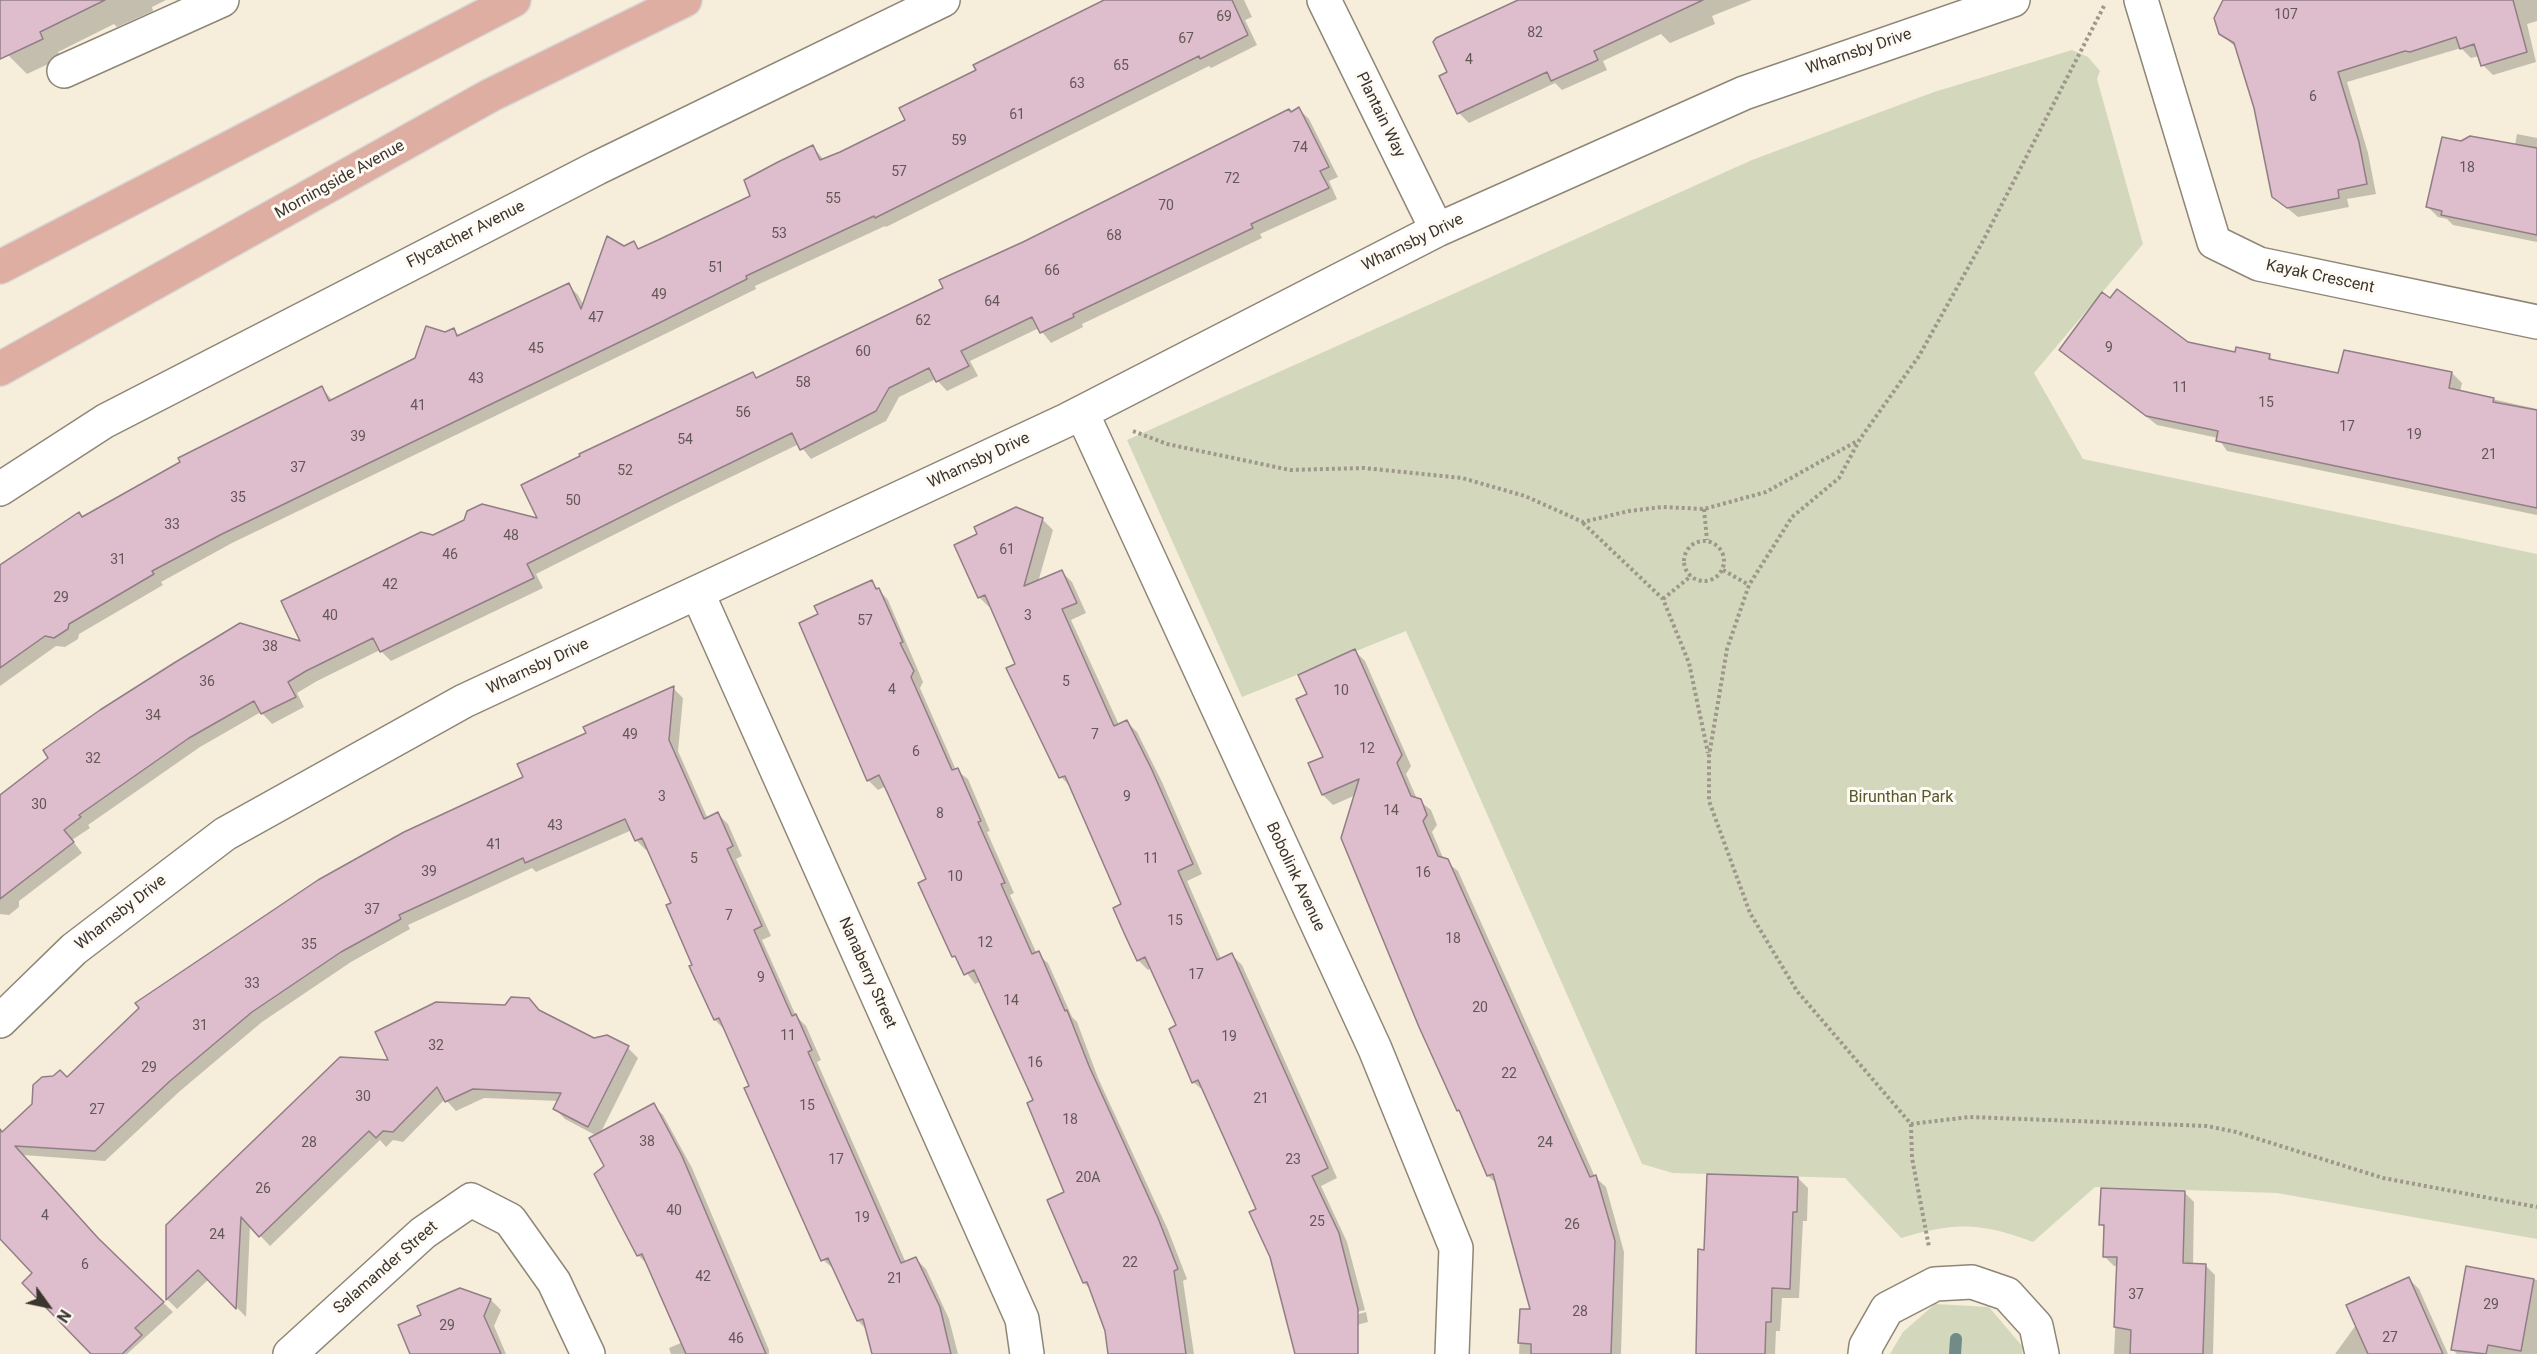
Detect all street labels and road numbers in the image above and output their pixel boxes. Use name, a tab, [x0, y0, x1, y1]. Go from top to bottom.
street label: Wharnsby Drive	[1804, 25, 1914, 79]
street label: Plantain Way	[1351, 69, 1409, 161]
street label: Morningside Avenue	[272, 136, 408, 224]
street label: Flycatcher Avenue	[404, 197, 528, 273]
street label: Wharnsby Drive	[1359, 210, 1467, 276]
street label: Kayak Crescent	[2264, 256, 2376, 298]
street label: Wharnsby Drive	[925, 429, 1033, 493]
street label: Wharnsby Drive	[484, 635, 592, 699]
street label: Bobolink Avenue	[1261, 819, 1329, 935]
street label: Wharnsby Drive	[72, 871, 170, 955]
street label: Nanaberry Street	[834, 914, 900, 1032]
street label: Salamander Street	[330, 1218, 442, 1318]

